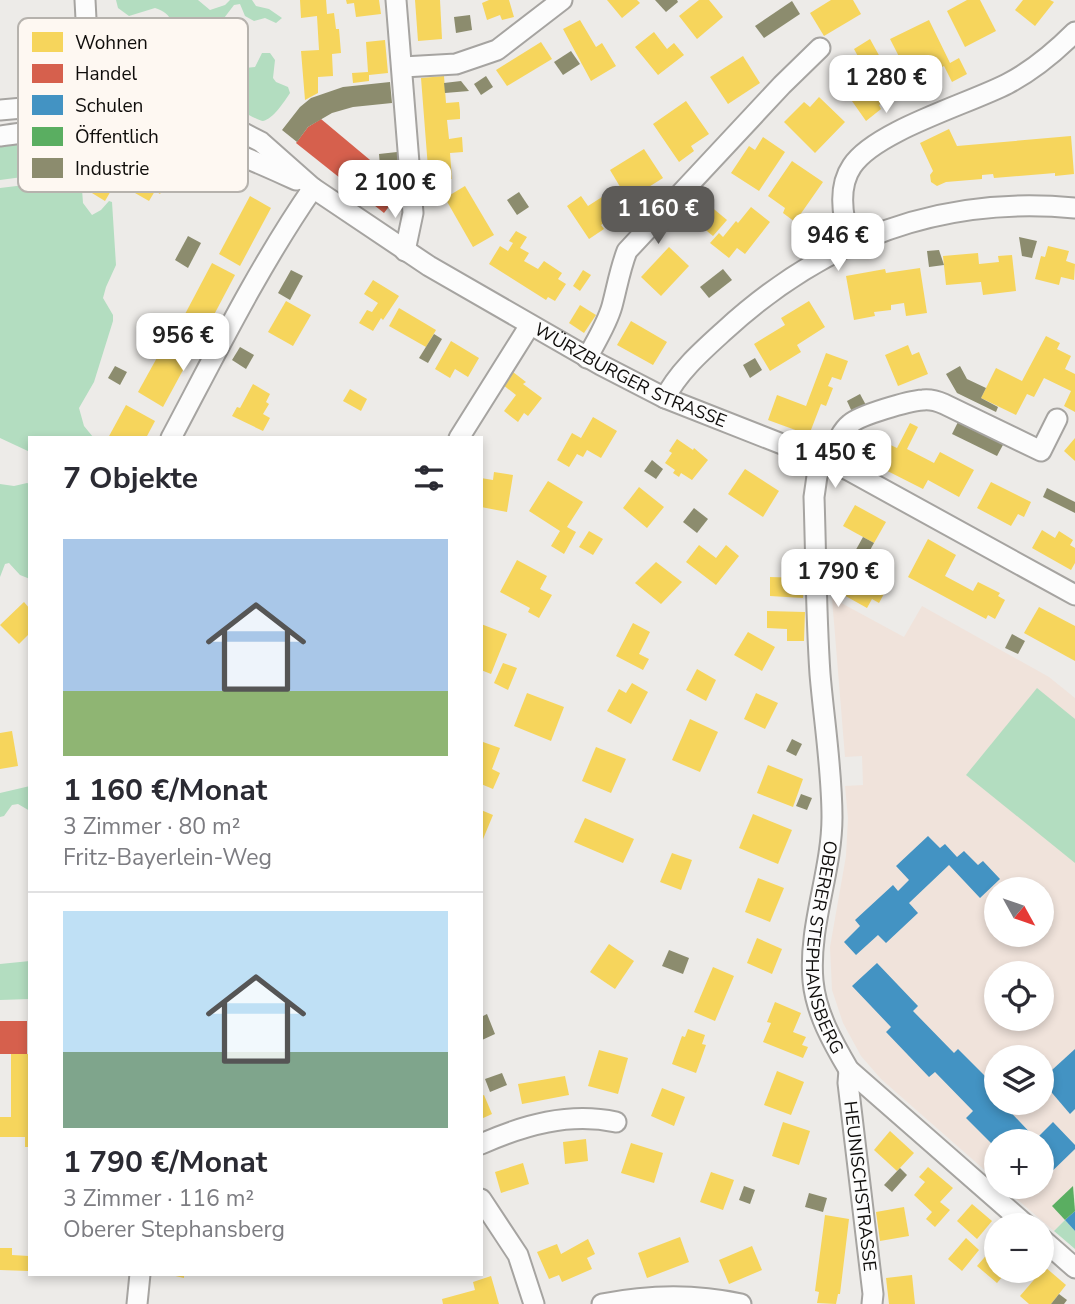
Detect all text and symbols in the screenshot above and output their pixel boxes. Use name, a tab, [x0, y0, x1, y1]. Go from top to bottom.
legend	[18, 18, 248, 192]
text: Wohnen	[75, 30, 148, 56]
pin: 1 280 €	[821, 55, 951, 115]
text: Handel	[75, 61, 138, 87]
text: 1 280 €	[845, 62, 927, 93]
text: Schulen	[75, 93, 143, 119]
text: Öffentlich	[75, 124, 159, 150]
text: Industrie	[75, 156, 149, 182]
pin: 2 100 €	[330, 160, 460, 220]
text: 2 100 €	[354, 167, 436, 198]
pin: 1 160 €	[593, 187, 723, 246]
text: 1 160 €	[617, 193, 699, 224]
pin: 946 €	[789, 214, 887, 273]
text: 946 €	[807, 220, 869, 251]
pin: 956 €	[134, 314, 232, 373]
street label: WÜRZBURGER STRASSE	[530, 317, 730, 433]
text: 956 €	[152, 320, 214, 351]
pin: 1 450 €	[770, 430, 900, 490]
text: 1 450 €	[794, 437, 876, 468]
text: 7 Objekte	[63, 458, 198, 499]
icon: filters	[410, 459, 448, 497]
pin: 1 790 €	[773, 550, 903, 609]
text: 1 790 €	[797, 556, 879, 587]
icon: home	[193, 584, 319, 710]
text: 1 160 €/Monat	[63, 770, 267, 811]
text: 3 Zimmer · 80 m²	[63, 811, 240, 842]
street label: OBERER STEPHANSBERG	[800, 839, 849, 1058]
text: Fritz-Bayerlein-Weg	[63, 842, 272, 873]
north arrow	[984, 877, 1054, 947]
map controls	[984, 877, 1054, 1283]
icon: home	[193, 956, 319, 1082]
button: locate	[984, 961, 1054, 1031]
button: layers	[984, 1045, 1054, 1115]
street label: HEUNISCHSTRASSE	[838, 1100, 882, 1273]
button: +	[984, 1129, 1054, 1199]
text: 1 790 €/Monat	[63, 1142, 267, 1183]
text: 3 Zimmer · 116 m²	[63, 1183, 254, 1214]
button: −	[984, 1213, 1054, 1283]
text: Oberer Stephansberg	[63, 1214, 285, 1245]

